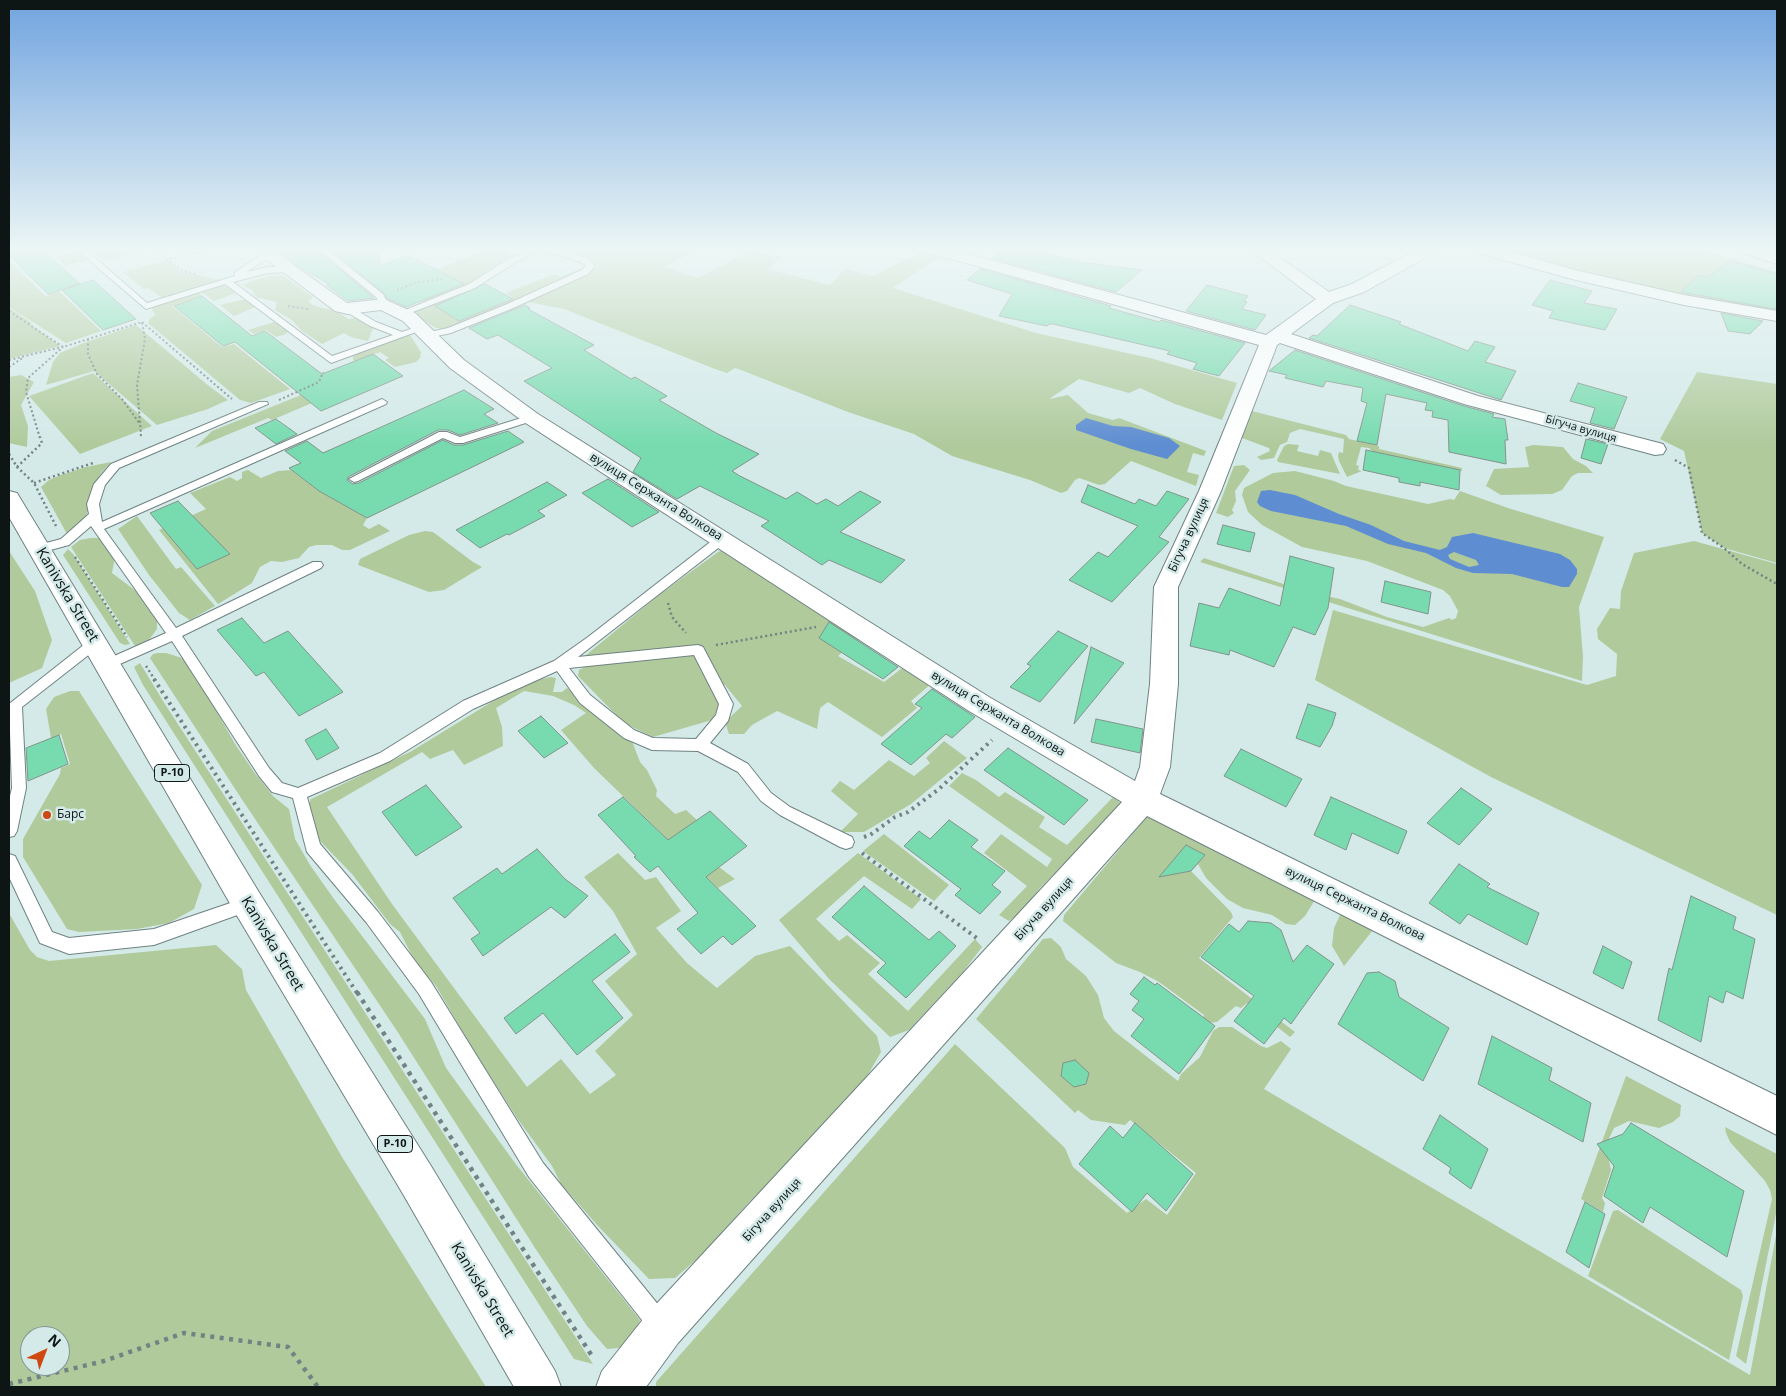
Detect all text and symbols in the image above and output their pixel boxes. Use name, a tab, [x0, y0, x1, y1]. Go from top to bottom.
street label: Бігуча вулиця	[1544, 413, 1618, 445]
street label: вулиця Сержанта Волкова	[587, 450, 725, 544]
street label: Бігуча вулиця	[1166, 496, 1212, 574]
street label: Kanivska Street	[32, 544, 102, 646]
street label: вулиця Сержанта Волкова	[928, 668, 1068, 760]
road number: Р-10	[154, 764, 190, 781]
place label: Барс	[57, 808, 84, 822]
marker: Барс	[41, 809, 53, 821]
street label: вулиця Сержанта Волкова	[1283, 864, 1427, 944]
street label: Бігуча вулиця	[1012, 874, 1076, 944]
street label: Kanivska Street	[237, 893, 307, 995]
road number: Р-10	[378, 1136, 412, 1152]
street label: Бігуча вулиця	[740, 1175, 804, 1245]
street label: Kanivska Street	[447, 1239, 517, 1341]
north arrow	[20, 1326, 70, 1376]
text: N	[44, 1330, 66, 1351]

